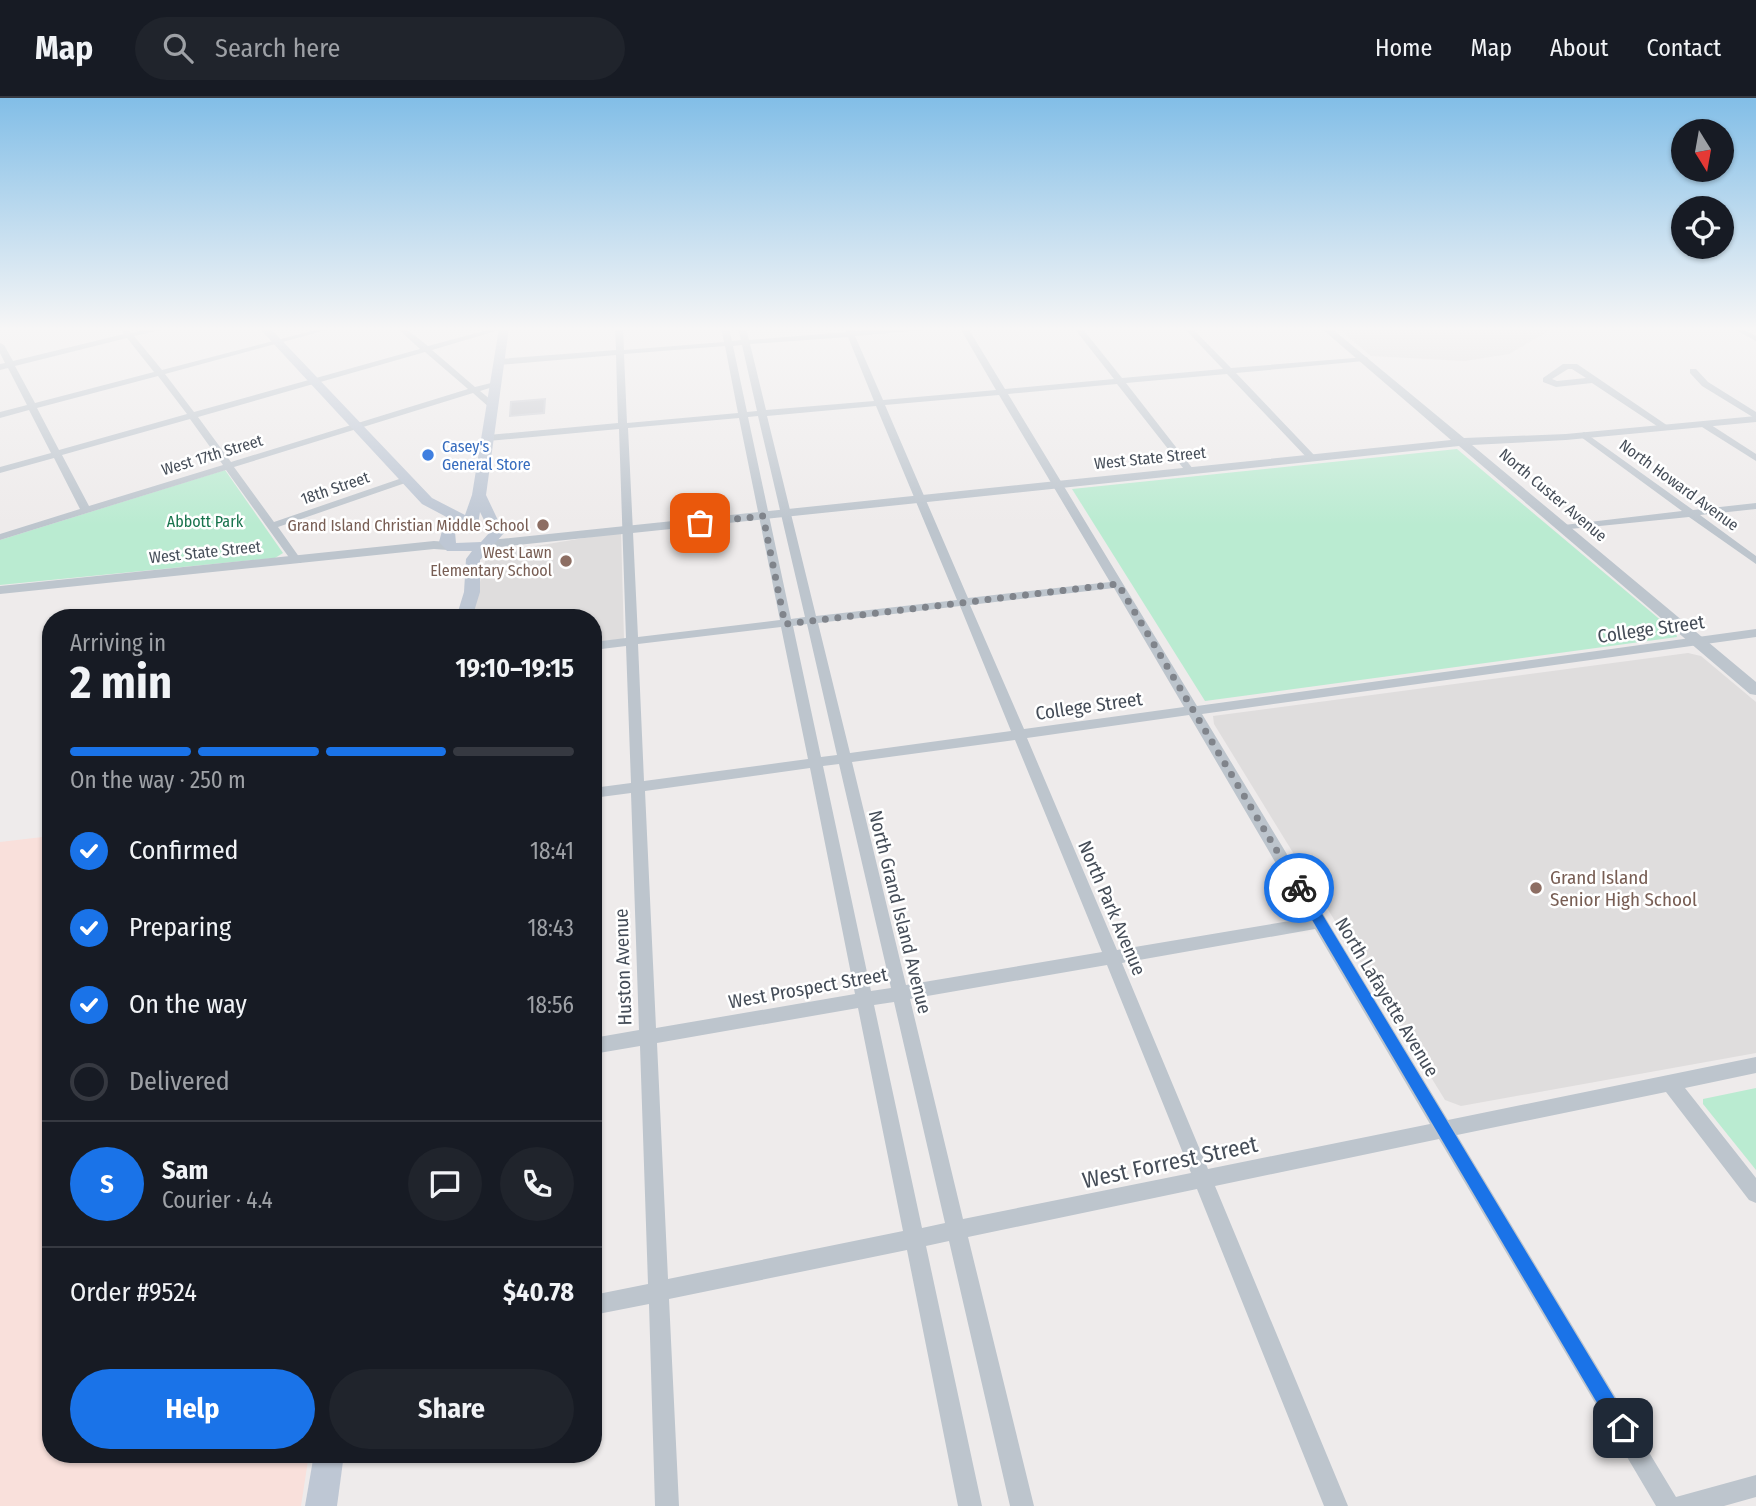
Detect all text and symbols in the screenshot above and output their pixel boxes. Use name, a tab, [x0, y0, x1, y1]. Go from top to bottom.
search box	[135, 17, 625, 80]
text: Map	[35, 28, 93, 68]
icon: search	[159, 29, 197, 67]
text: Search here	[215, 33, 340, 64]
text: Home	[1375, 34, 1432, 62]
text: Map	[1470, 34, 1512, 62]
text: About	[1550, 34, 1608, 62]
text: Contact	[1646, 34, 1721, 62]
north arrow	[1671, 119, 1734, 182]
map controls	[1671, 119, 1734, 259]
button: locate	[1671, 196, 1734, 259]
street label: West 17th Street	[159, 430, 266, 479]
street label: North Howard Avenue	[1616, 435, 1742, 535]
place label: Casey's General Store	[442, 437, 531, 474]
street label: West State Street	[1093, 443, 1208, 473]
street label: North Custer Avenue	[1495, 444, 1611, 546]
marker: Casey's General Store	[420, 447, 436, 463]
street label: 18th Street	[298, 467, 372, 509]
pin	[670, 493, 730, 553]
icon: bag	[681, 504, 719, 542]
park label: Abbott Park	[167, 512, 244, 531]
place label: Grand Island Christian Middle School	[288, 516, 529, 535]
marker: Grand Island Christian Middle School	[535, 517, 551, 533]
street label: West State Street	[148, 537, 263, 567]
place label: West Lawn Elementary School	[430, 543, 552, 580]
marker: West Lawn Elementary School	[558, 553, 574, 569]
street label: College Street	[1596, 610, 1707, 648]
text: Arriving in	[70, 629, 166, 657]
text: 19:10–19:15	[455, 653, 574, 684]
text: 2 min	[70, 655, 172, 710]
street label: College Street	[1034, 687, 1145, 725]
text: On the way · 250 m	[70, 766, 246, 794]
street label: North Grand Island Avenue	[864, 808, 936, 1016]
icon: check	[70, 832, 108, 870]
text: Confirmed	[129, 835, 239, 866]
text: 18:41	[530, 837, 574, 865]
street label: North Park Avenue	[1073, 837, 1151, 979]
courier	[1264, 853, 1334, 923]
place label: Grand Island Senior High School	[1550, 866, 1697, 911]
icon: bike	[1280, 869, 1318, 907]
marker: Grand Island Senior High School	[1528, 880, 1544, 896]
street label: Huston Avenue	[609, 908, 637, 1026]
icon: check	[70, 909, 108, 947]
text: Preparing	[129, 912, 231, 943]
street label: North Lafayette Avenue	[1330, 913, 1444, 1081]
text: 18:43	[528, 914, 574, 942]
street label: West Prospect Street	[727, 963, 890, 1013]
icon: check	[70, 986, 108, 1024]
text: On the way	[129, 989, 247, 1020]
text: 18:56	[527, 991, 574, 1019]
text: Delivered	[129, 1066, 230, 1097]
street label: West Forrest Street	[1080, 1130, 1261, 1194]
button: chat	[408, 1147, 482, 1221]
button: phone	[500, 1147, 574, 1221]
text: Sam	[162, 1155, 208, 1186]
text: S	[100, 1169, 114, 1200]
text: Courier · 4.4	[162, 1186, 273, 1214]
text: Order #9524	[70, 1277, 197, 1308]
text: $40.78	[503, 1277, 574, 1308]
button: Help	[70, 1369, 315, 1449]
button: Share	[329, 1369, 574, 1449]
pin	[1593, 1398, 1653, 1458]
icon: home	[1604, 1409, 1642, 1447]

